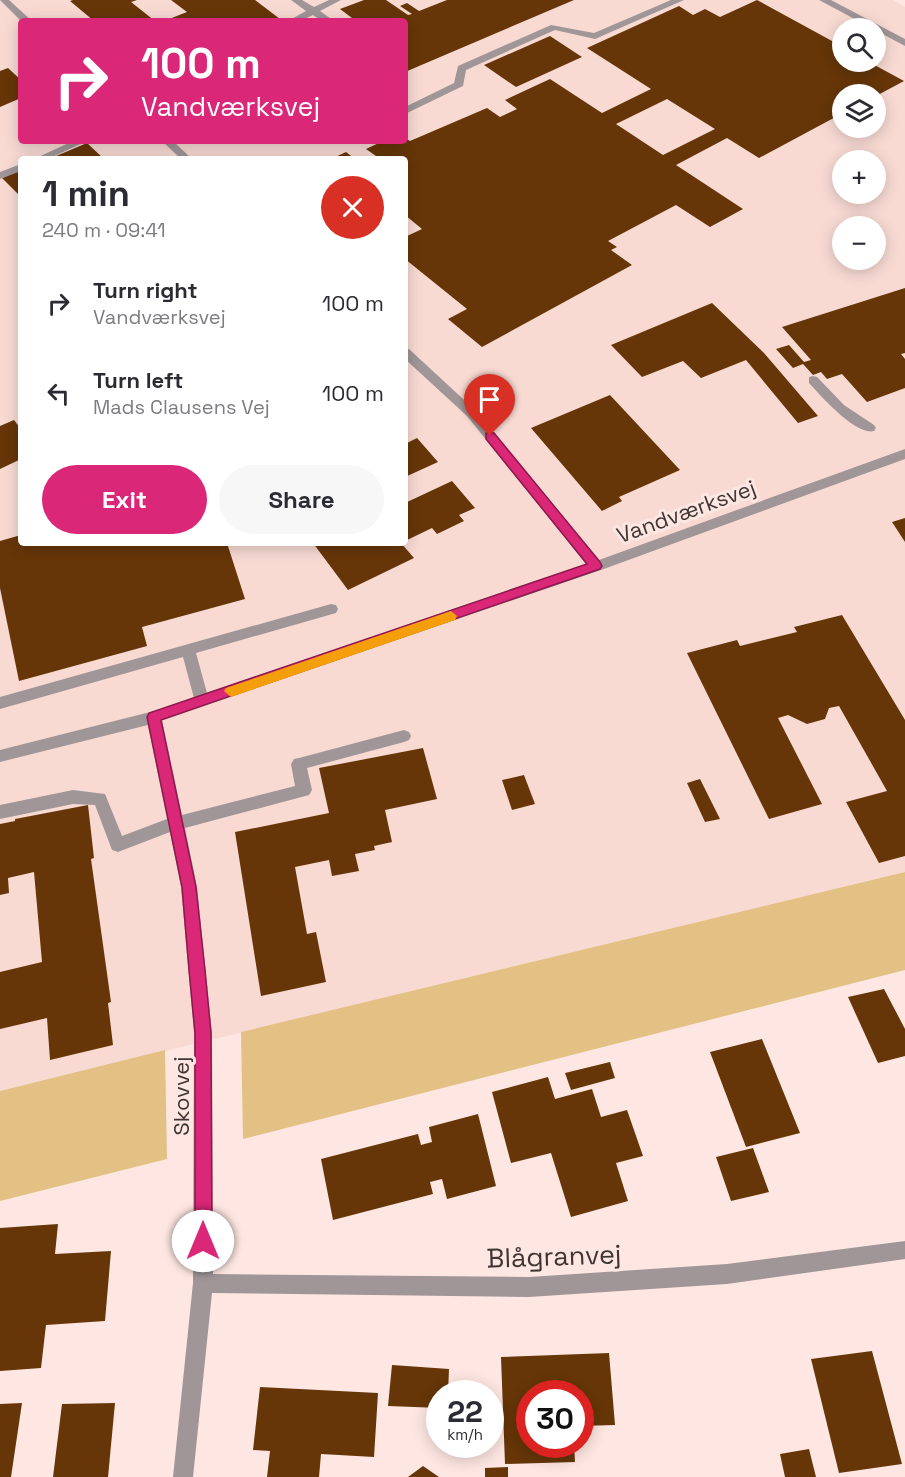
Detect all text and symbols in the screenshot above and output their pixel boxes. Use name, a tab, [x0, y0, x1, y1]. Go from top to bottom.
map controls	[832, 18, 886, 270]
button: search	[832, 18, 886, 72]
text: 100 m	[141, 37, 261, 90]
icon: right	[42, 42, 120, 120]
button: layers	[832, 84, 886, 138]
text: Vandværksvej	[141, 89, 320, 124]
button: +	[832, 150, 886, 204]
text: 1 min	[42, 171, 130, 217]
button: close	[321, 176, 384, 239]
button: −	[832, 216, 886, 270]
text: 240 m · 09:41	[42, 217, 166, 243]
text: Turn right	[93, 276, 198, 304]
icon: right	[42, 287, 75, 320]
text: 100 m	[322, 289, 384, 317]
text: Vandværksvej	[93, 304, 226, 330]
text: Turn left	[93, 366, 183, 394]
pin	[464, 374, 515, 436]
icon: left	[42, 377, 75, 410]
text: 100 m	[322, 379, 384, 407]
icon: arrive	[473, 383, 506, 416]
text: Mads Clausens Vej	[93, 394, 270, 420]
button: Exit	[42, 465, 207, 534]
button: Share	[219, 465, 384, 534]
street label: Vandværksvej	[613, 473, 759, 549]
street label: Skovvej	[167, 1056, 195, 1136]
position arrow	[171, 1209, 235, 1273]
street label: Blågranvej	[486, 1236, 622, 1276]
speed limit sign: 30	[516, 1380, 594, 1458]
text: 22	[447, 1392, 483, 1431]
text: km/h	[447, 1425, 483, 1444]

